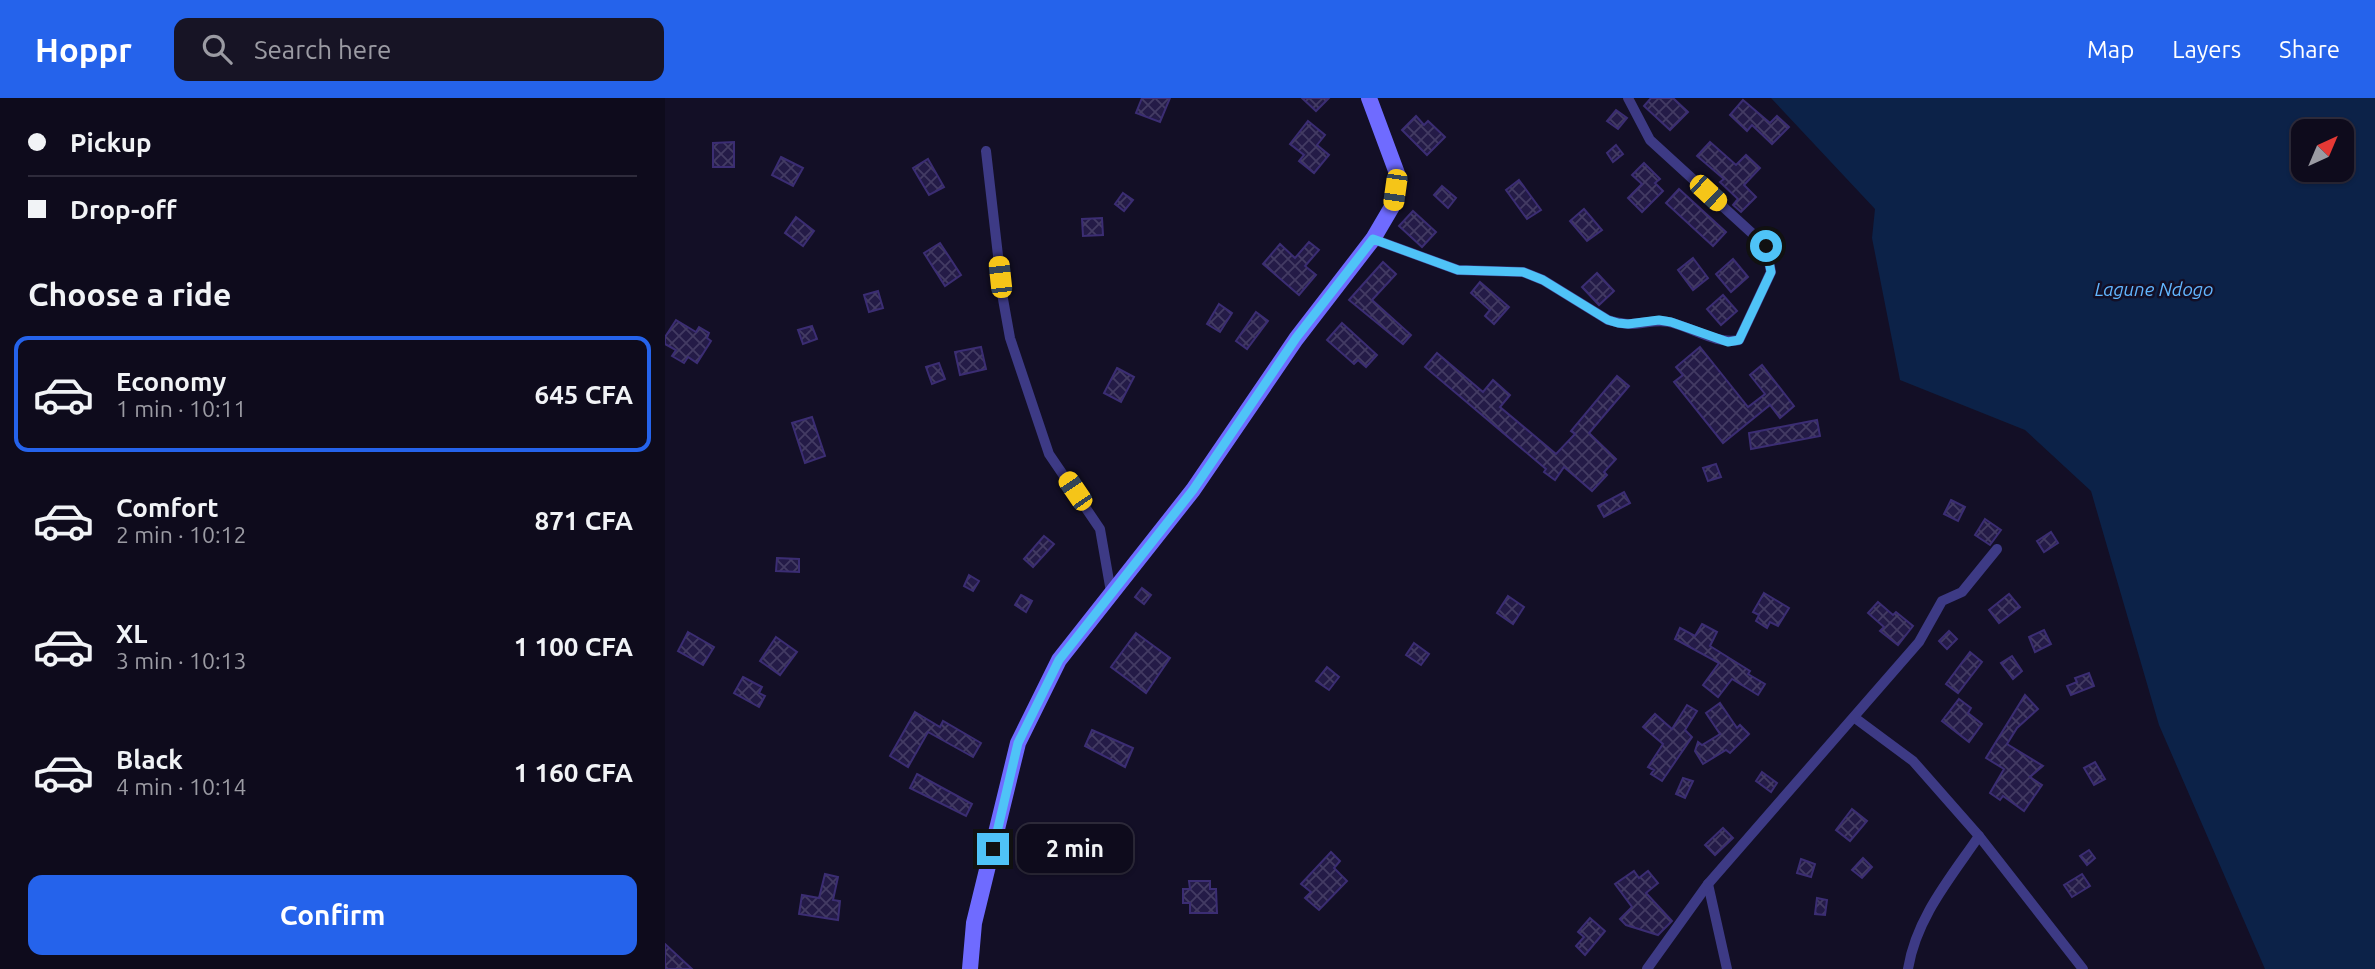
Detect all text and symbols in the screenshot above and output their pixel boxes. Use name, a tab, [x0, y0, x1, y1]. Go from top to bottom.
search box	[174, 18, 664, 81]
icon: search	[198, 30, 236, 68]
text: Hoppr	[35, 31, 132, 68]
text: Search here	[254, 35, 391, 64]
text: Map	[2087, 36, 2134, 63]
text: Layers	[2172, 36, 2241, 63]
text: Share	[2279, 36, 2340, 63]
north arrow	[2291, 119, 2354, 182]
map controls	[2291, 119, 2354, 182]
text: Pickup	[70, 128, 152, 157]
car	[1382, 168, 1409, 212]
car	[1686, 171, 1731, 215]
text: Drop-off	[70, 195, 177, 224]
route start	[1750, 230, 1782, 262]
car	[988, 255, 1013, 299]
text: Choose a ride	[28, 276, 231, 312]
water label: Lagune Ndogo	[2095, 278, 2213, 300]
icon: car	[32, 363, 95, 426]
text: Economy	[116, 367, 226, 396]
text: 645 CFA	[535, 380, 633, 409]
text: 1 min · 10:11	[116, 396, 247, 421]
car	[1055, 468, 1096, 514]
icon: car	[32, 489, 95, 552]
text: Comfort	[116, 493, 219, 522]
text: 871 CFA	[535, 506, 633, 535]
text: 2 min · 10:12	[116, 522, 247, 547]
icon: car	[32, 615, 95, 678]
text: XL	[116, 619, 147, 648]
text: 1 100 CFA	[514, 632, 633, 661]
text: 3 min · 10:13	[116, 648, 247, 673]
icon: car	[32, 741, 95, 804]
text: Black	[116, 745, 183, 774]
text: 1 160 CFA	[514, 758, 633, 787]
text: 4 min · 10:14	[116, 774, 247, 799]
callout: 2 min	[1017, 824, 1133, 874]
route end	[977, 833, 1009, 865]
text: 2 min	[1046, 836, 1104, 861]
button: Confirm	[28, 875, 637, 955]

